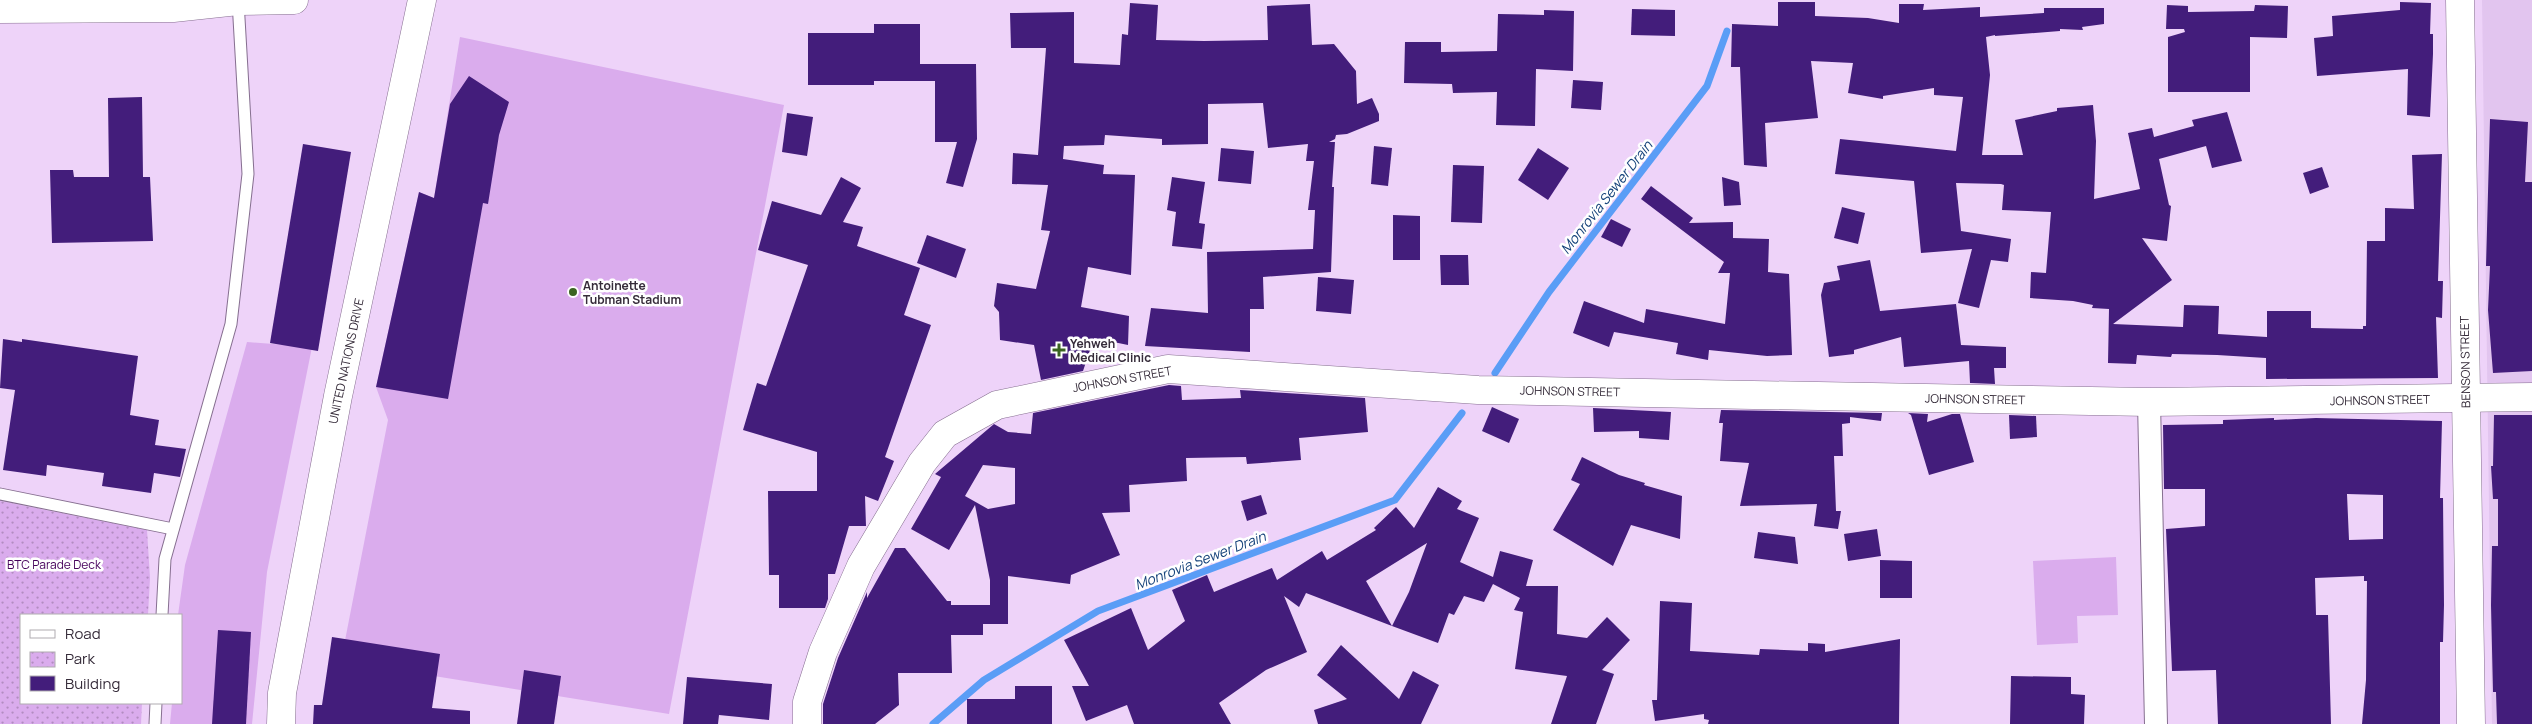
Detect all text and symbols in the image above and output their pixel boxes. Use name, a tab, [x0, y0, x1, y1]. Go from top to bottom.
water label: Monrovia Sewer Drain	[1556, 136, 1657, 258]
place label: Antoinette Tubman Stadium	[583, 277, 681, 308]
marker: Antoinette Tubman Stadium	[567, 286, 579, 298]
street label: UNITED NATIONS DRIVE	[324, 296, 368, 425]
street label: BENSON STREET	[2456, 315, 2474, 408]
place label: Yehweh Medical Clinic	[1070, 335, 1151, 366]
marker: Yehweh Medical Clinic	[1052, 343, 1066, 357]
street label: JOHNSON STREET	[1071, 362, 1174, 396]
street label: JOHNSON STREET	[1520, 382, 1621, 400]
street label: JOHNSON STREET	[1925, 390, 2026, 408]
street label: JOHNSON STREET	[2330, 391, 2431, 409]
water label: Monrovia Sewer Drain	[1132, 526, 1269, 594]
park label: BTC Parade Deck	[7, 556, 102, 573]
legend	[20, 614, 182, 704]
text: Road	[65, 623, 101, 644]
text: Park	[65, 648, 95, 669]
text: Building	[65, 673, 120, 694]

